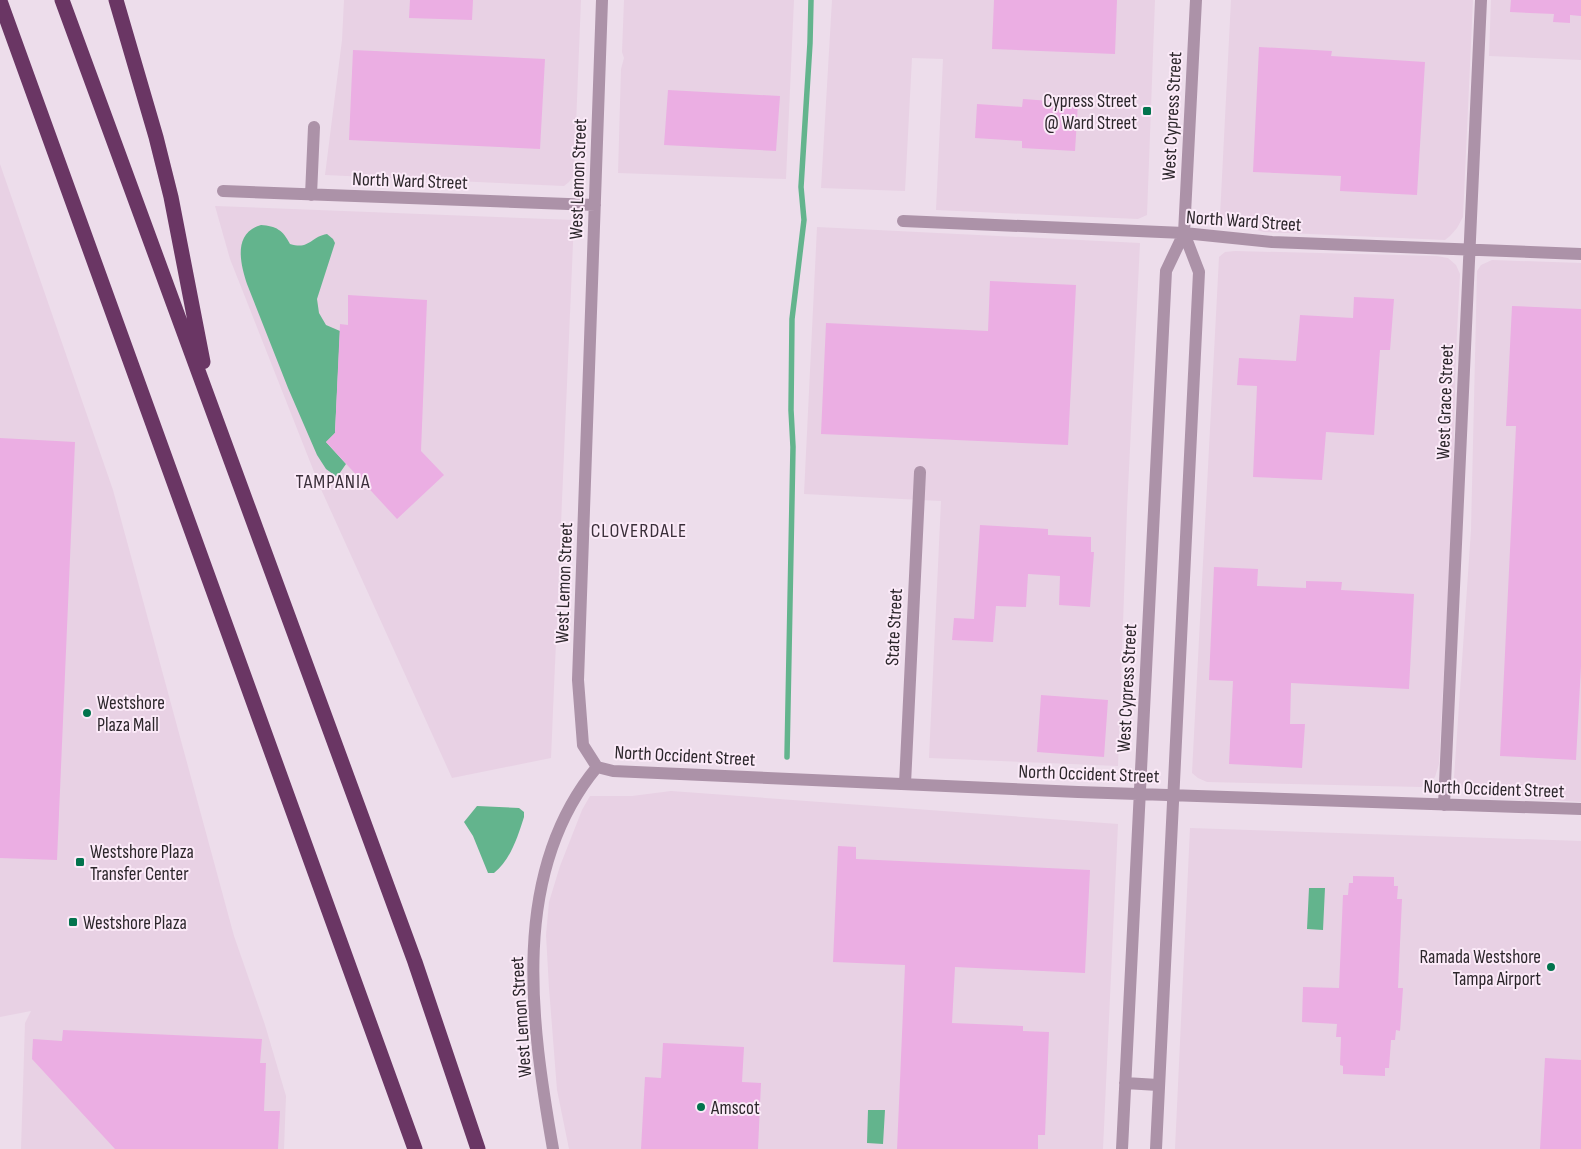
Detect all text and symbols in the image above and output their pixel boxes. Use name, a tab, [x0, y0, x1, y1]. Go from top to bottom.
street label: West Cypress Street	[1158, 51, 1187, 181]
place label: Cypress Street @ Ward Street	[1043, 90, 1137, 135]
marker: Cypress Street @ Ward Street	[1141, 105, 1153, 117]
street label: West Lemon Street	[565, 118, 592, 240]
street label: North Ward Street	[352, 168, 468, 195]
street label: North Ward Street	[1185, 206, 1303, 237]
street label: West Grace Street	[1432, 344, 1459, 460]
district label: TAMPANIA	[295, 470, 371, 494]
district label: CLOVERDALE	[591, 519, 687, 543]
street label: West Lemon Street	[551, 522, 578, 644]
street label: State Street	[881, 588, 908, 666]
street label: West Cypress Street	[1113, 623, 1142, 753]
place label: Westshore Plaza Mall	[97, 692, 165, 737]
marker: Westshore Plaza Mall	[81, 707, 93, 719]
street label: North Occident Street	[614, 741, 756, 772]
street label: North Occident Street	[1018, 761, 1160, 788]
street label: North Occident Street	[1423, 776, 1565, 803]
place label: Westshore Plaza Transfer Center	[90, 841, 194, 886]
marker: Westshore Plaza Transfer Center	[74, 856, 86, 868]
place label: Westshore Plaza	[83, 912, 187, 935]
marker: Westshore Plaza	[67, 916, 79, 928]
place label: Ramada Westshore Tampa Airport	[1420, 946, 1541, 991]
street label: West Lemon Street	[506, 955, 537, 1078]
marker: Ramada Westshore Tampa Airport	[1545, 961, 1557, 973]
place label: Amscot	[710, 1097, 760, 1120]
marker: Amscot	[695, 1101, 707, 1113]

